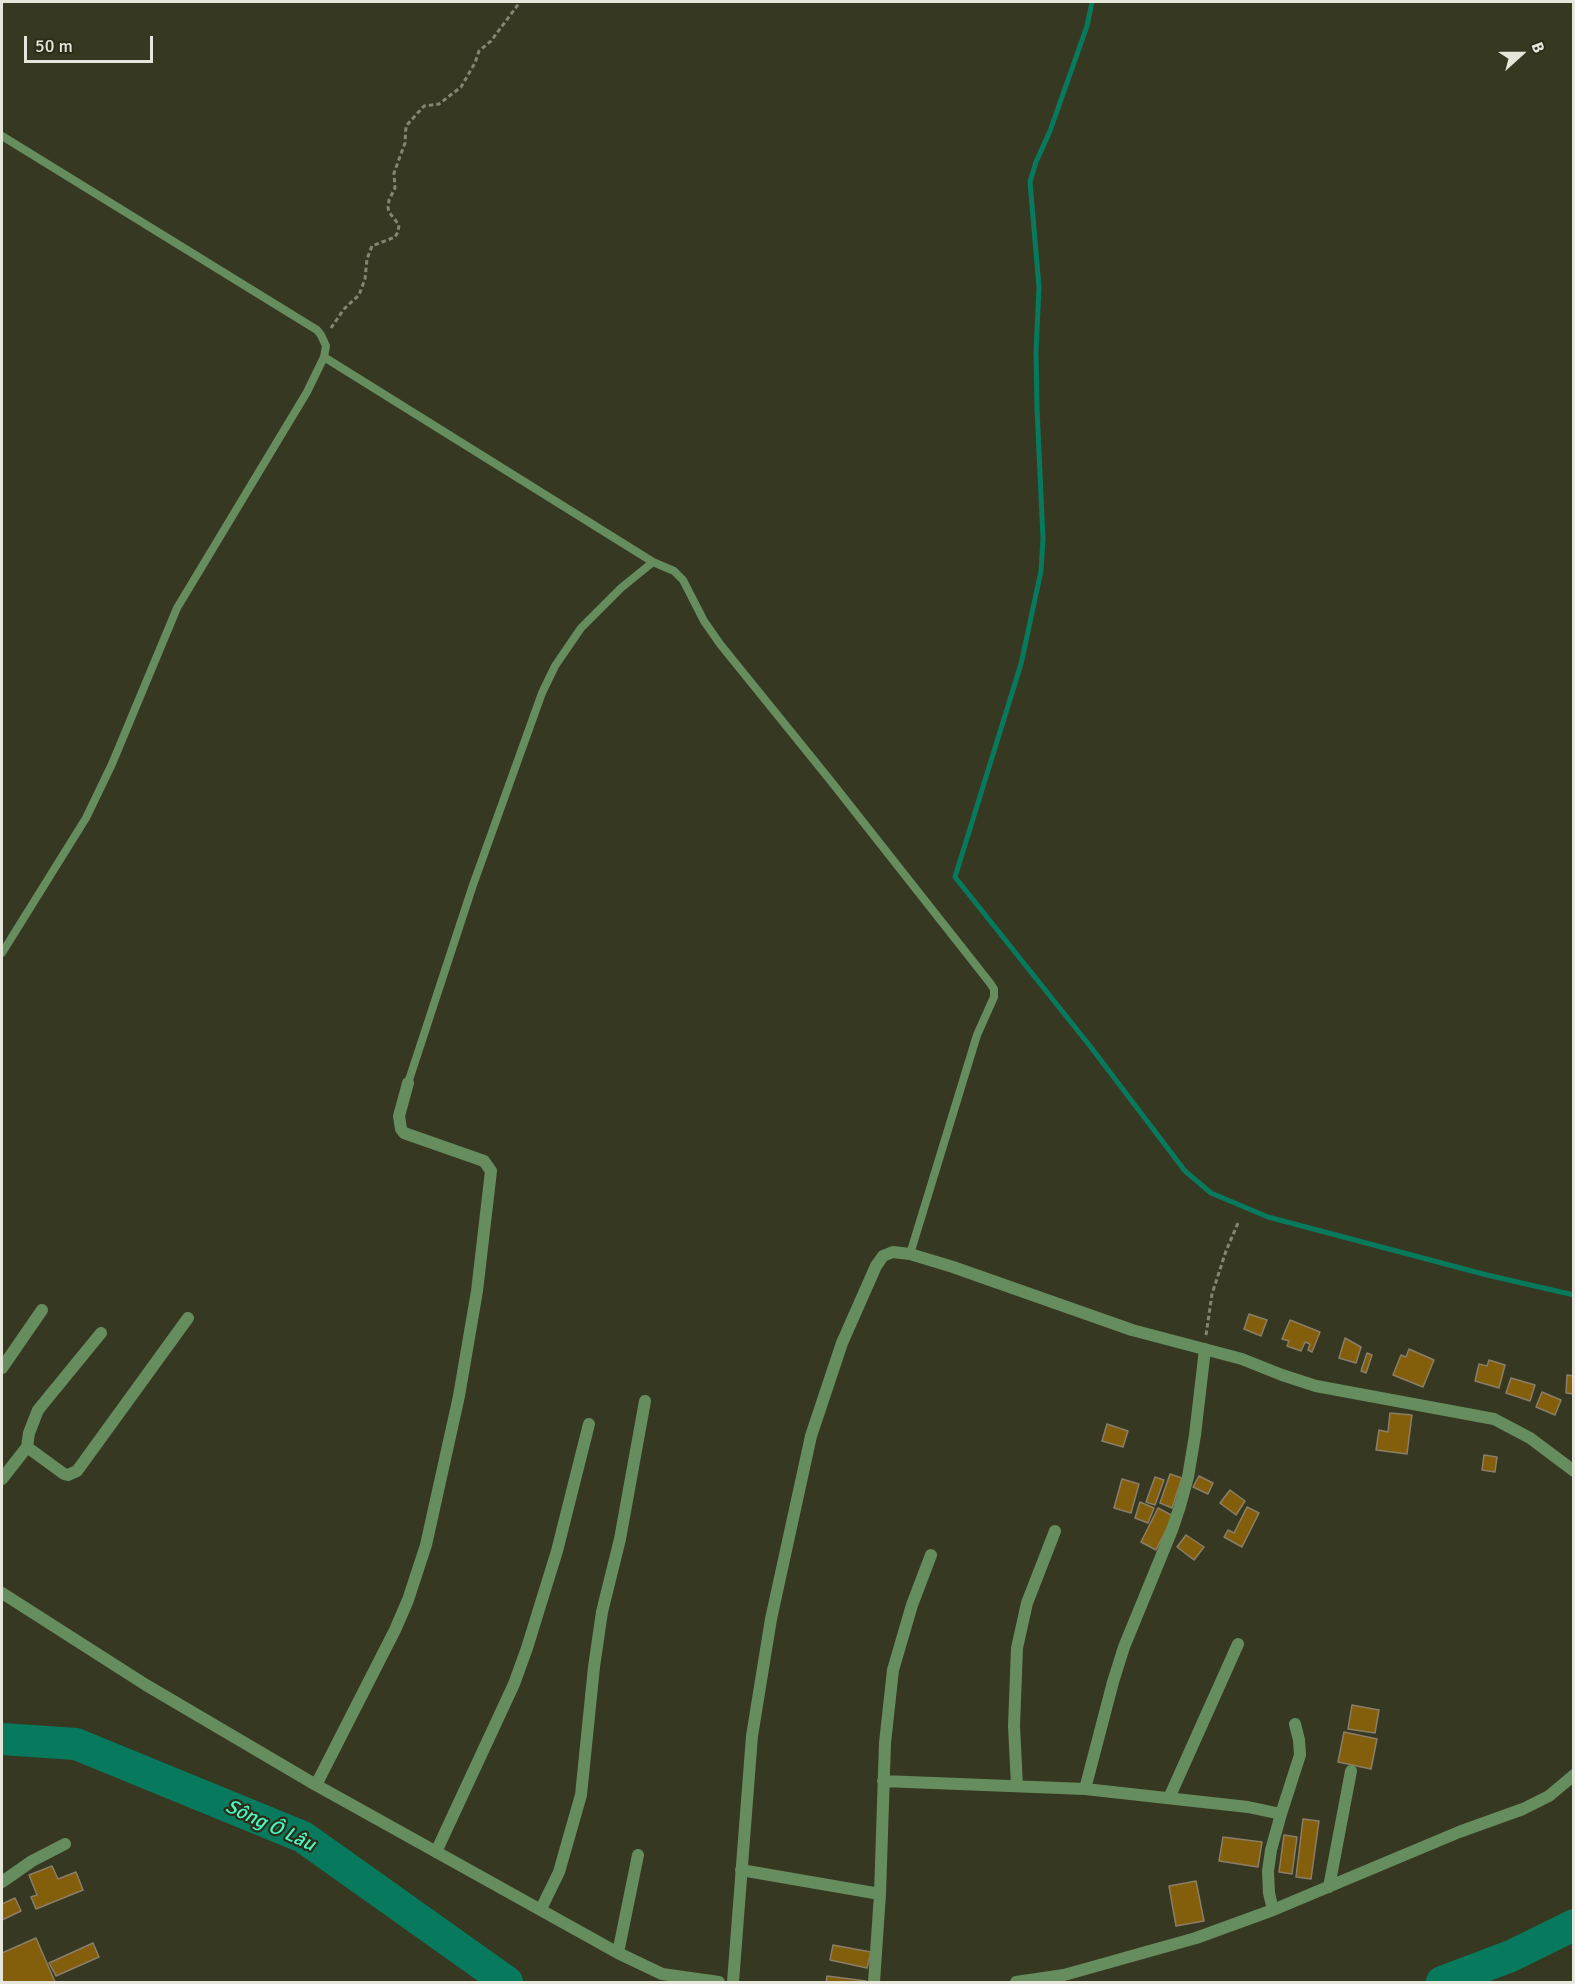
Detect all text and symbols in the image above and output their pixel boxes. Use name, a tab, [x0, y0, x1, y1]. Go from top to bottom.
scale bar	[27, 24, 156, 62]
north arrow	[1491, 24, 1551, 84]
text: 50 m	[35, 35, 73, 57]
text: B	[1527, 39, 1549, 56]
water label: Sông Ô Lâu	[221, 1795, 319, 1857]

